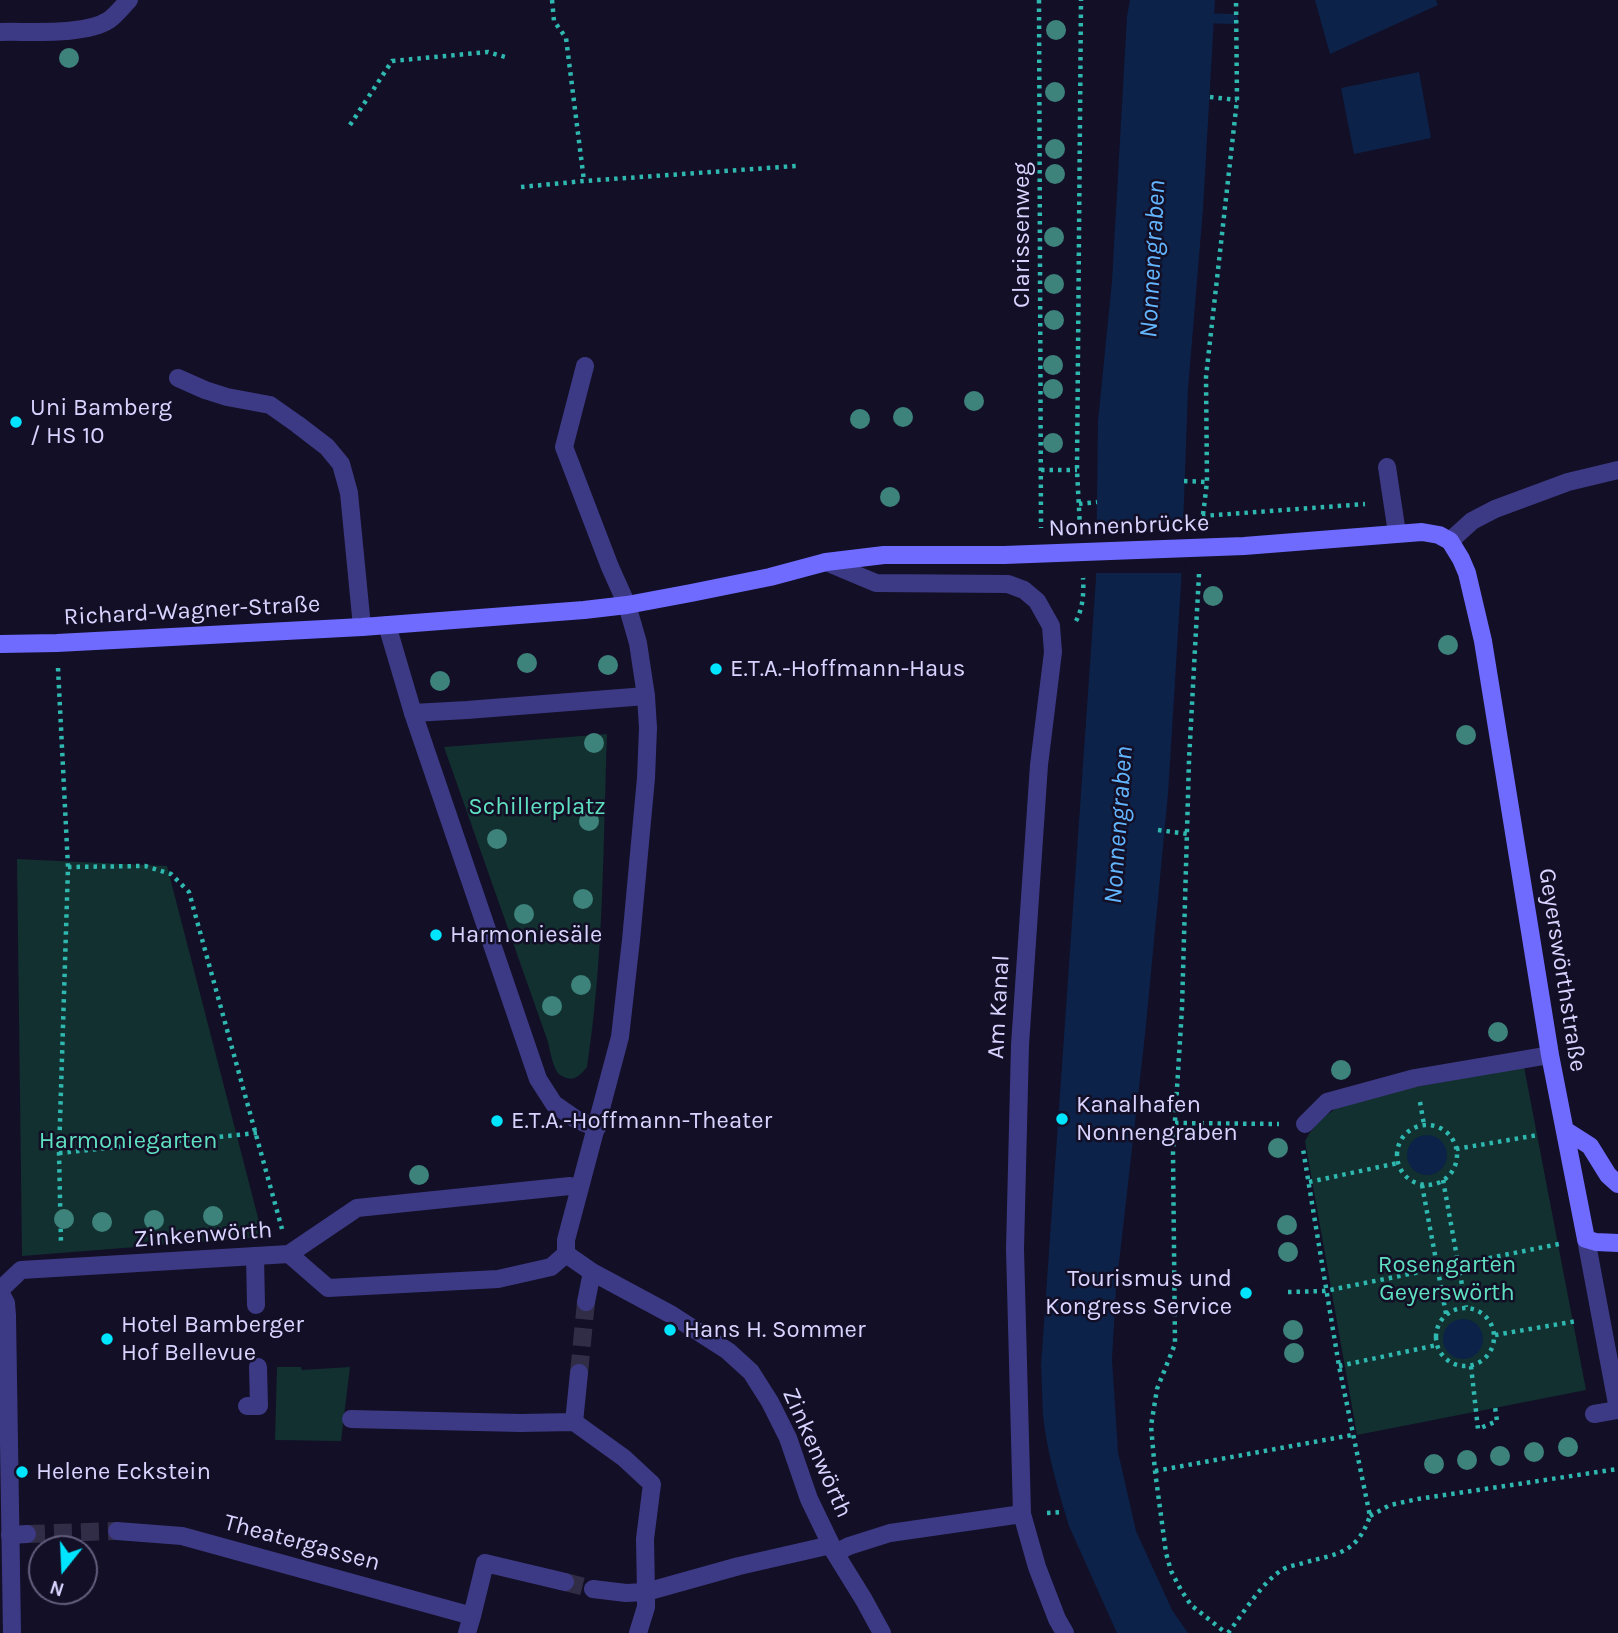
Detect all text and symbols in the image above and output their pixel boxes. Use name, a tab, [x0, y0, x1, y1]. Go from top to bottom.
street label: Clarissenweg	[1008, 162, 1036, 308]
water label: Nonnengraben	[1133, 179, 1173, 339]
place label: Uni Bamberg / HS 10	[30, 394, 172, 450]
marker: Uni Bamberg / HS 10	[8, 414, 24, 430]
street label: Nonnenbrücke	[1048, 509, 1210, 543]
street label: Richard-Wagner-Straße	[63, 590, 321, 632]
place label: E.T.A.-Hoffmann-Haus	[730, 655, 965, 683]
marker: E.T.A.-Hoffmann-Haus	[708, 661, 724, 677]
water label: Nonnengraben	[1098, 745, 1140, 905]
park label: Schillerplatz	[468, 793, 606, 821]
street label: Geyerswörthstraße	[1532, 866, 1592, 1074]
place label: Harmoniesäle	[450, 921, 602, 949]
marker: Harmoniesäle	[428, 927, 444, 943]
street label: Am Kanal	[982, 954, 1016, 1060]
place label: Kanalhafen Nonnengraben	[1076, 1091, 1238, 1147]
place label: E.T.A.-Hoffmann-Theater	[511, 1107, 772, 1135]
marker: Kanalhafen Nonnengraben	[1054, 1111, 1070, 1127]
marker: E.T.A.-Hoffmann-Theater	[489, 1113, 505, 1129]
park label: Harmoniegarten	[39, 1127, 217, 1155]
street label: Zinkenwörth	[133, 1216, 273, 1254]
park label: Rosengarten Geyerswörth	[1378, 1251, 1516, 1307]
place label: Tourismus und Kongress Service	[1045, 1265, 1232, 1321]
marker: Tourismus und Kongress Service	[1238, 1285, 1254, 1301]
place label: Hotel Bamberger Hof Bellevue	[121, 1311, 304, 1367]
place label: Hans H. Sommer	[684, 1316, 866, 1344]
marker: Hans H. Sommer	[662, 1322, 678, 1338]
marker: Hotel Bamberger Hof Bellevue	[99, 1331, 115, 1347]
street label: Zinkenwörth	[776, 1384, 858, 1522]
place label: Helene Eckstein	[36, 1458, 211, 1486]
marker: Helene Eckstein	[14, 1464, 30, 1480]
street label: Theatergassen	[221, 1508, 383, 1578]
north arrow	[28, 1535, 98, 1605]
text: N	[47, 1576, 67, 1601]

